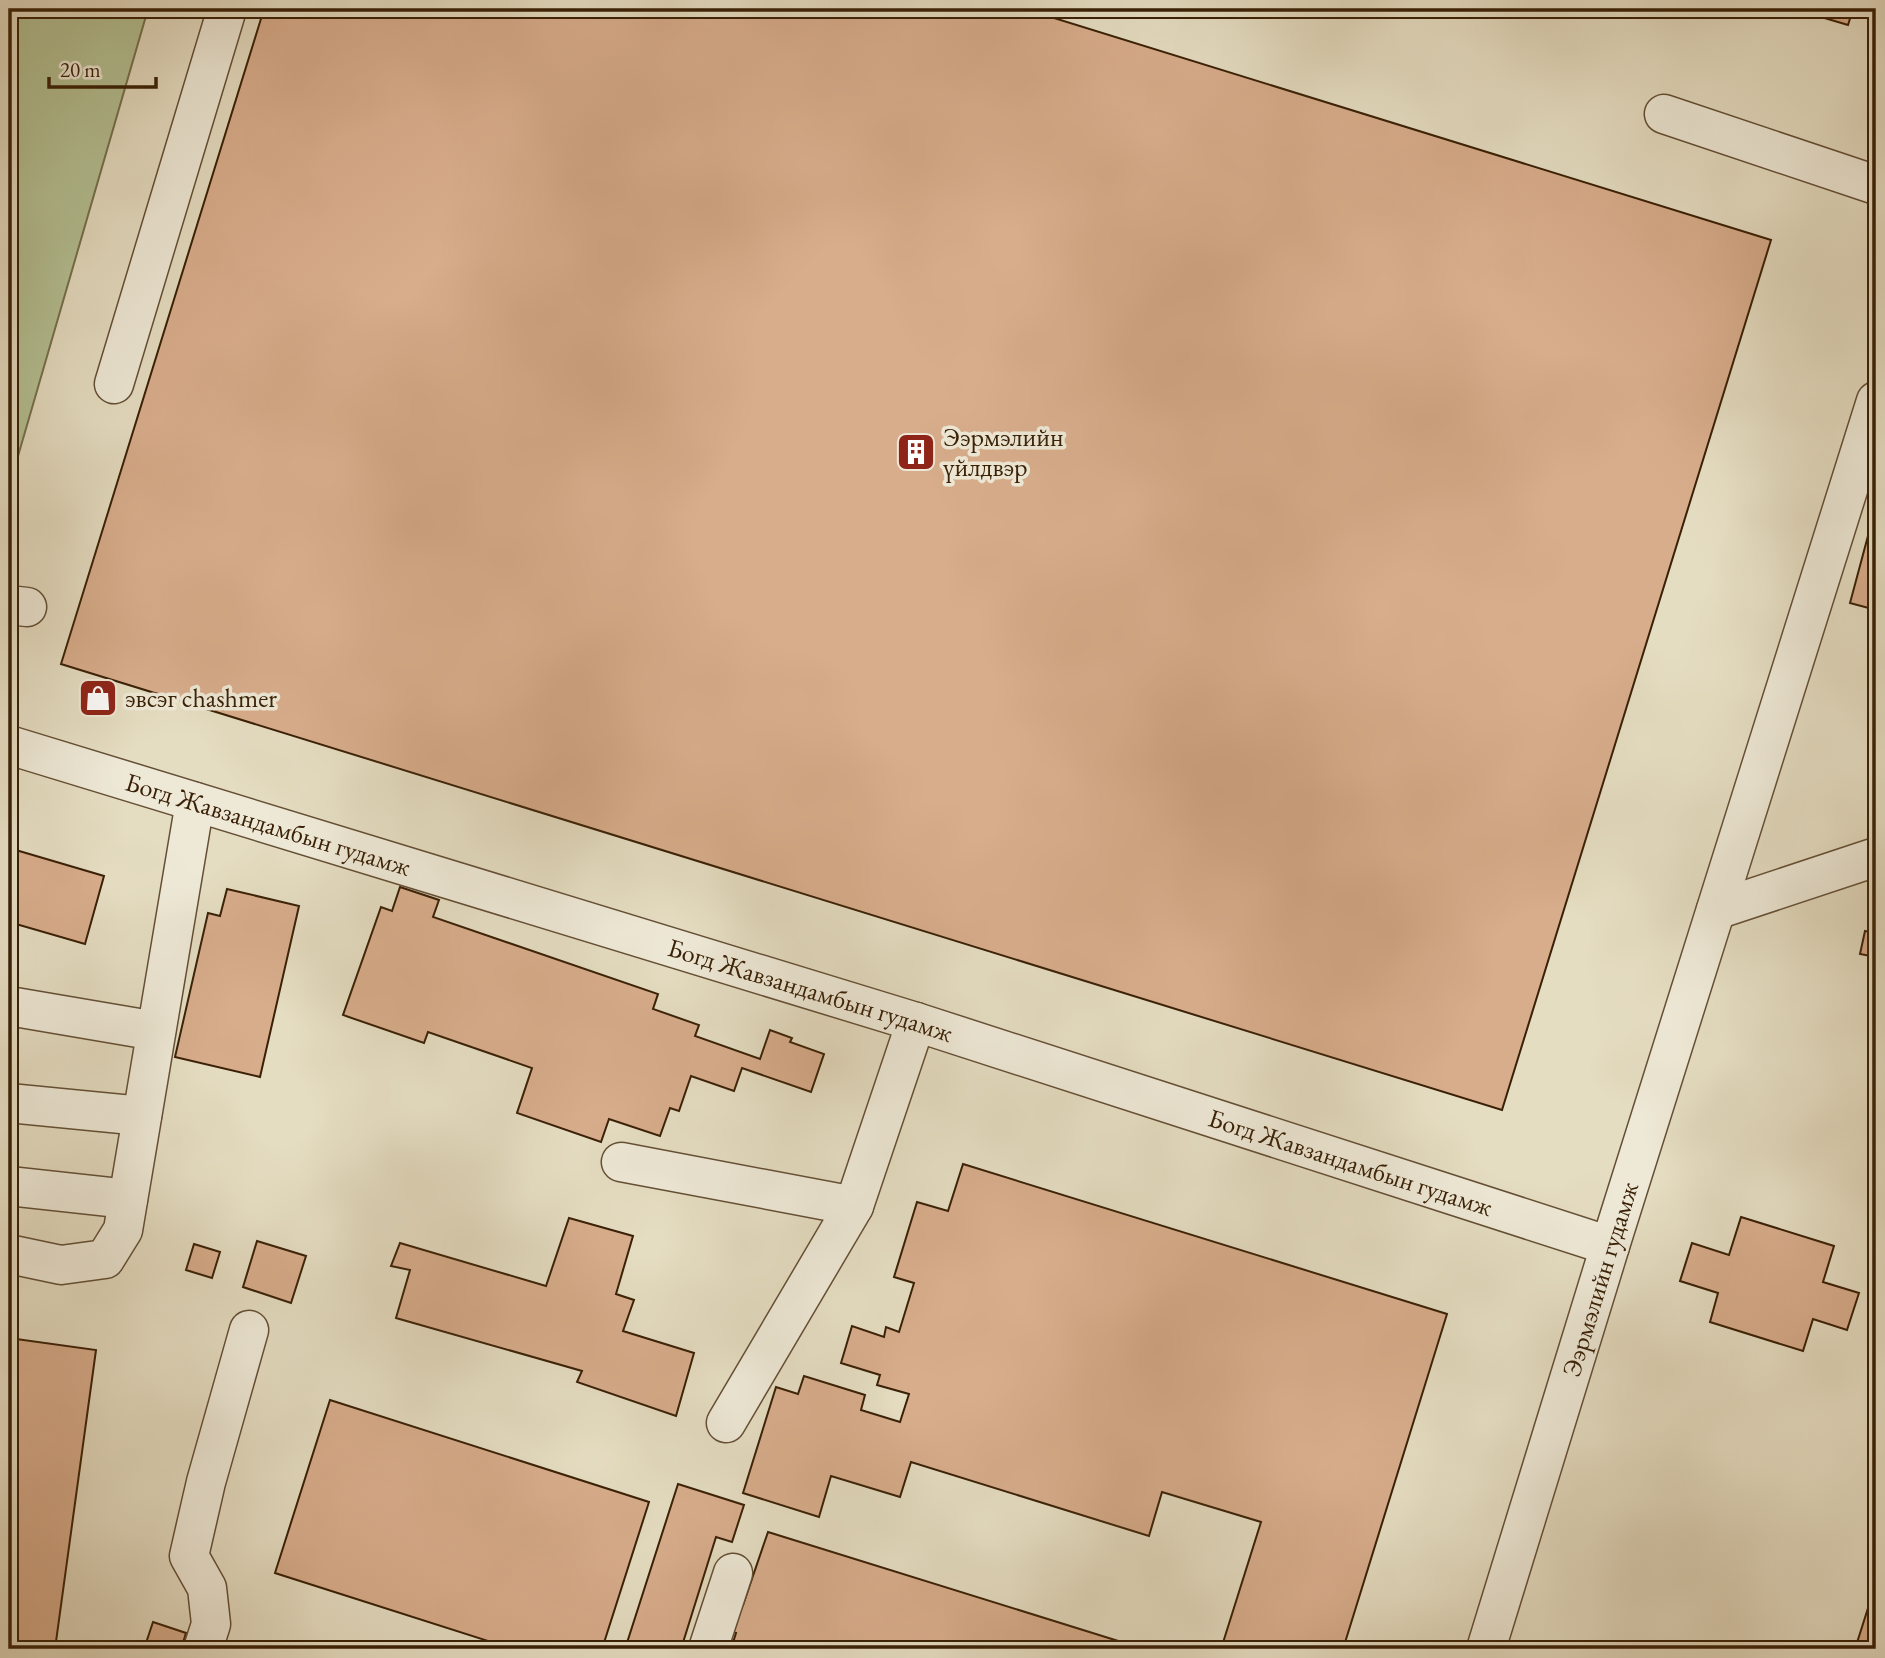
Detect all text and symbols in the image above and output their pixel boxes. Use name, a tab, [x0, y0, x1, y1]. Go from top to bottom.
scale bar	[49, 46, 156, 90]
text: 20 m	[60, 56, 101, 83]
place label: Ээрмэлийн үйлдвэр	[942, 420, 1063, 484]
building icon: Ээрмэлийн үйлдвэр	[895, 431, 937, 473]
shop icon: эвсэг chashmer	[77, 677, 119, 719]
place label: эвсэг chashmer	[125, 681, 277, 715]
street label: Богд Жавзандамбын гудамж	[121, 765, 415, 884]
street label: Богд Жавзандамбын гудамж	[664, 930, 957, 1050]
street label: Богд Жавзандамбын гудамж	[1204, 1101, 1497, 1224]
street label: Ээрмэлийн гудамж	[1554, 1177, 1646, 1381]

